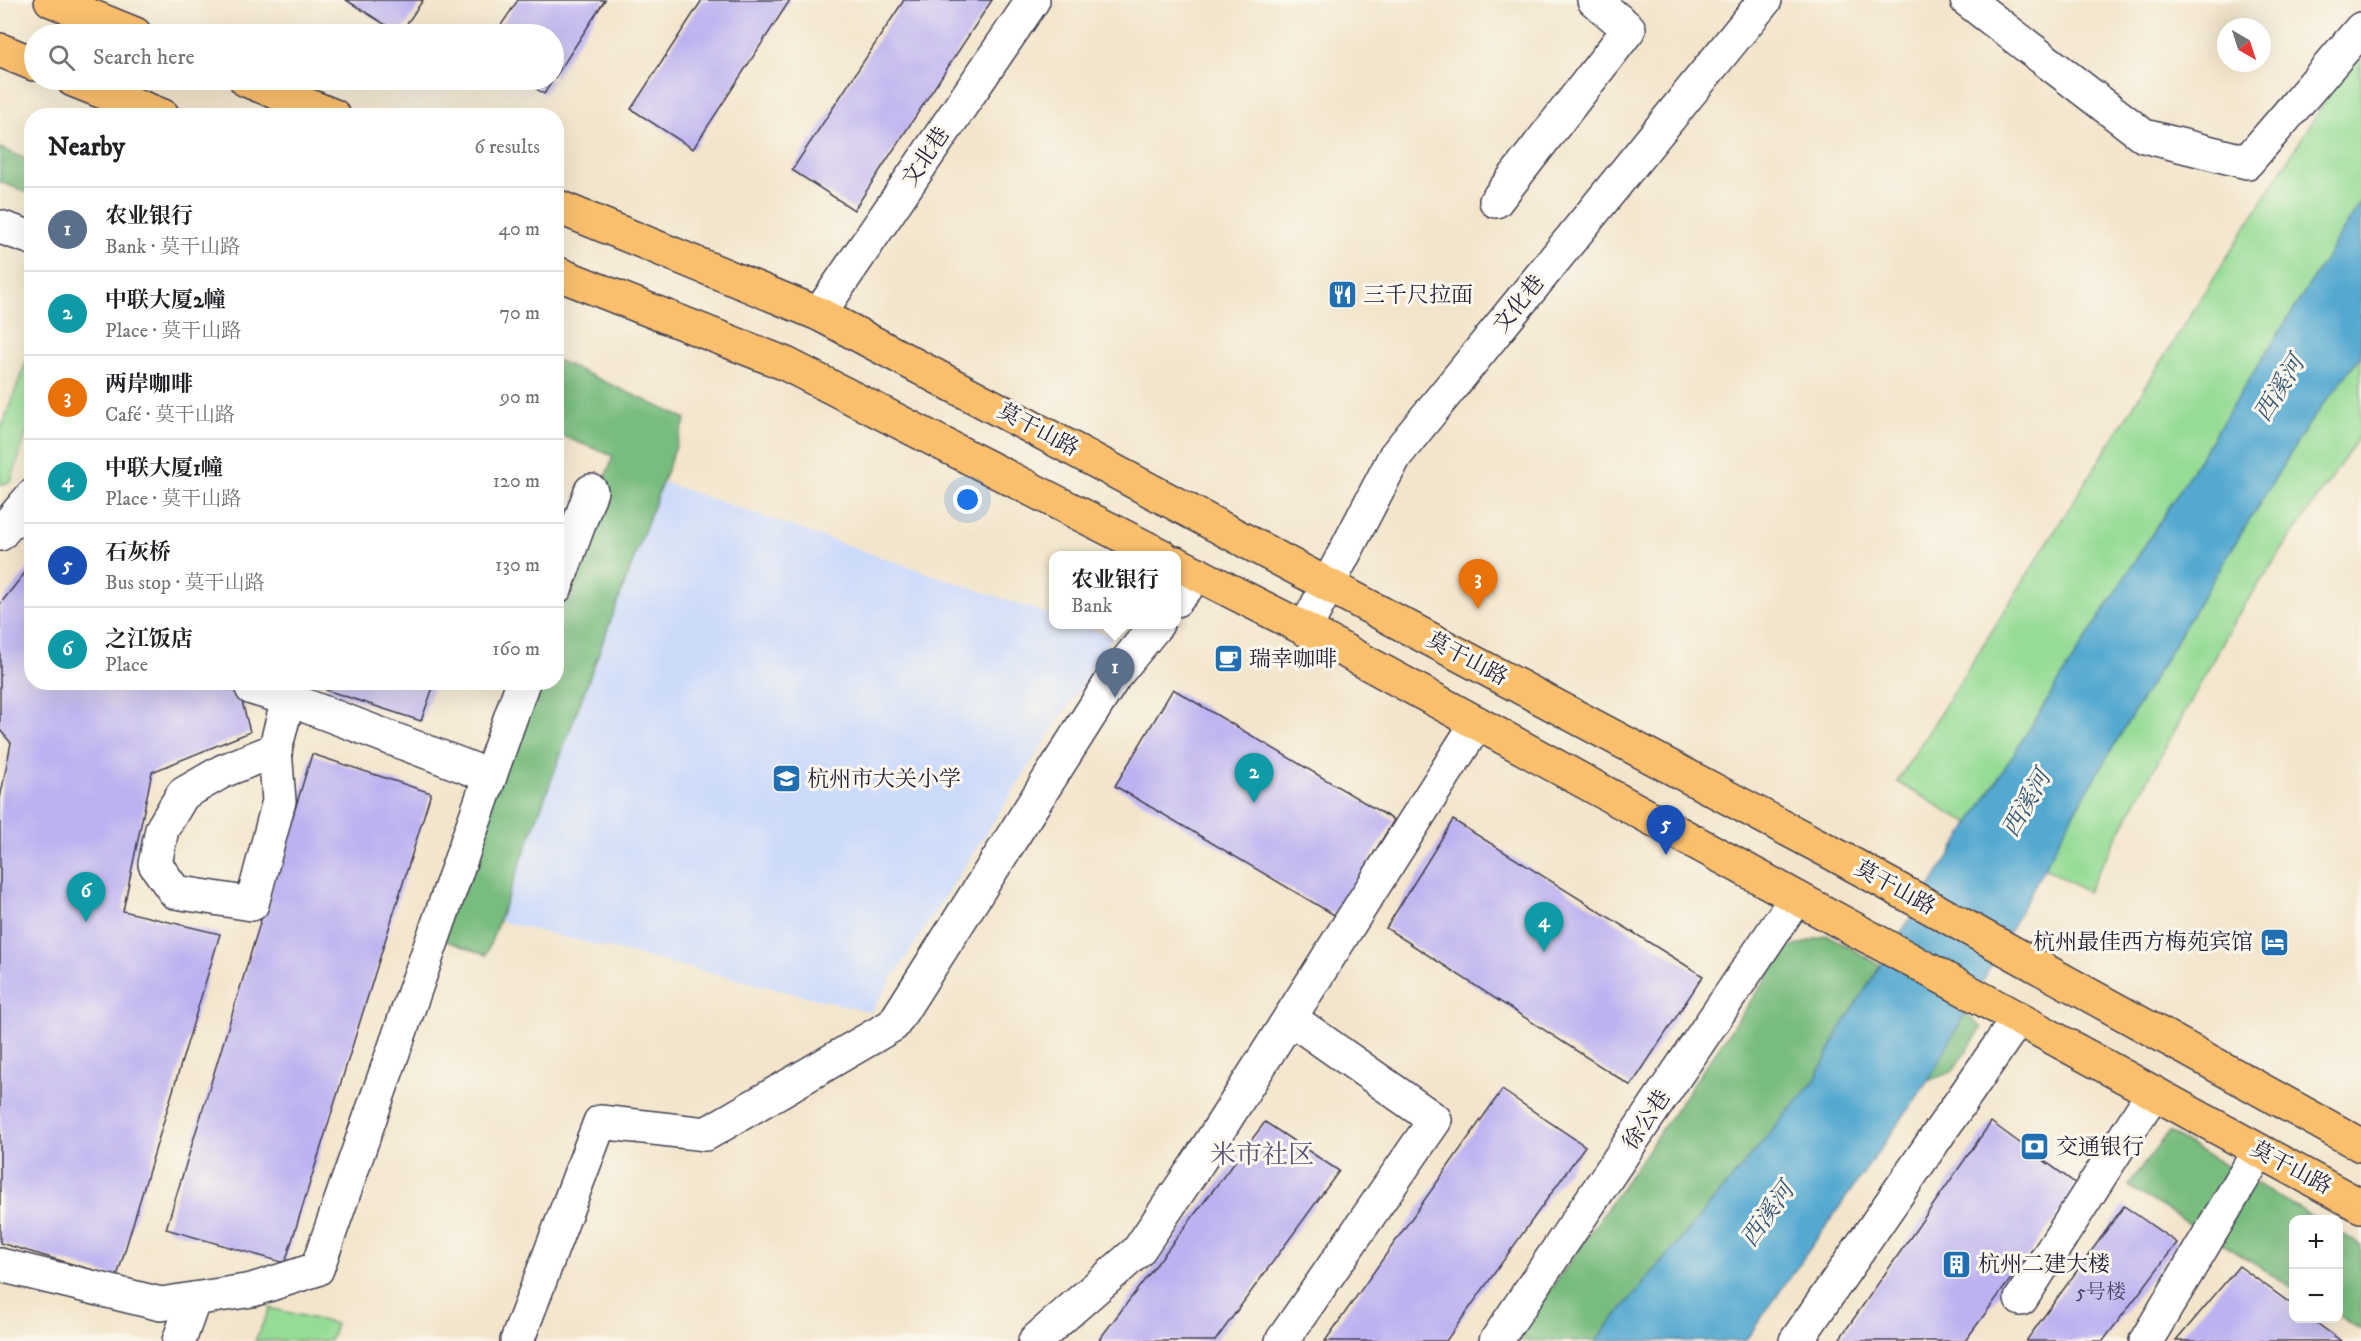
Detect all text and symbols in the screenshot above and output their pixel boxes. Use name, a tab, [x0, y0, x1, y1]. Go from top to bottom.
north arrow	[2217, 18, 2271, 72]
search box	[24, 24, 564, 90]
icon: search	[45, 41, 78, 74]
text: Search here	[93, 44, 195, 71]
street label: 文北巷	[896, 122, 956, 192]
text: Nearby	[48, 131, 125, 164]
text: 6 results	[474, 135, 540, 160]
text: 农业银行	[105, 203, 193, 230]
text: 1	[64, 217, 71, 242]
text: 40 m	[498, 217, 540, 242]
text: Bank · 莫干山路	[105, 235, 240, 260]
street label: 文化巷	[1488, 270, 1550, 338]
restaurant icon: 三千尺拉面	[1326, 279, 1358, 311]
place label: 三千尺拉面	[1363, 282, 1473, 309]
text: 中联大厦2幢	[105, 287, 226, 314]
text: 2	[63, 301, 72, 326]
text: 70 m	[499, 301, 540, 326]
text: Place · 莫干山路	[105, 319, 241, 344]
water label: 西溪河	[2248, 347, 2314, 427]
text: 两岸咖啡	[105, 371, 193, 398]
text: 3	[64, 385, 71, 410]
text: 90 m	[500, 385, 540, 410]
street label: 莫干山路	[993, 397, 1083, 463]
text: Café · 莫干山路	[105, 403, 235, 428]
text: 中联大厦1幢	[105, 455, 223, 482]
text: 4	[62, 469, 73, 494]
text: 120 m	[493, 469, 540, 494]
your location	[953, 485, 982, 514]
text: Place · 莫干山路	[105, 487, 241, 512]
text: 石灰桥	[105, 539, 171, 566]
popup	[1049, 551, 1181, 629]
text: 5	[63, 553, 72, 578]
text: 130 m	[495, 553, 540, 578]
pin: 3	[1458, 560, 1498, 609]
text: 农业银行	[1071, 567, 1159, 594]
text: Bus stop · 莫干山路	[105, 571, 265, 596]
text: Bank	[1071, 594, 1113, 619]
text: 之江饭店	[105, 626, 193, 653]
street label: 莫干山路	[1422, 626, 1512, 692]
text: 6	[62, 637, 73, 662]
text: 160 m	[492, 637, 540, 662]
cafe icon: 瑞幸咖啡	[1212, 643, 1244, 675]
place label: 瑞幸咖啡	[1249, 646, 1337, 673]
pin: 1	[1096, 648, 1134, 698]
text: Place	[105, 653, 148, 678]
pin: 2	[1234, 754, 1274, 803]
water label: 西溪河	[1996, 762, 2060, 843]
school or university icon: 杭州市大关小学	[770, 763, 802, 795]
place label: 杭州市大关小学	[807, 766, 961, 793]
pin: 5	[1646, 806, 1686, 855]
street label: 莫干山路	[1850, 855, 1940, 921]
pin: 6	[66, 872, 106, 922]
pin: 4	[1524, 902, 1564, 952]
hotel icon: 杭州最佳西方梅苑宾馆	[2258, 926, 2290, 958]
place label: 杭州最佳西方梅苑宾馆	[2033, 929, 2253, 956]
street label: 徐公巷	[1617, 1085, 1677, 1155]
bank icon: 交通银行	[2019, 1131, 2051, 1163]
place label: 交通银行	[2056, 1134, 2144, 1161]
street label: 莫干山路	[2246, 1135, 2336, 1201]
district label: 米市社区	[1210, 1139, 1314, 1172]
water label: 西溪河	[1735, 1174, 1804, 1253]
map controls	[2289, 1215, 2343, 1323]
button: +	[2289, 1215, 2343, 1269]
building icon: 杭州二建大楼	[1941, 1248, 1973, 1280]
place label: 杭州二建大楼	[1978, 1251, 2110, 1278]
button: −	[2289, 1269, 2343, 1323]
house number: 5号楼	[2076, 1280, 2126, 1305]

